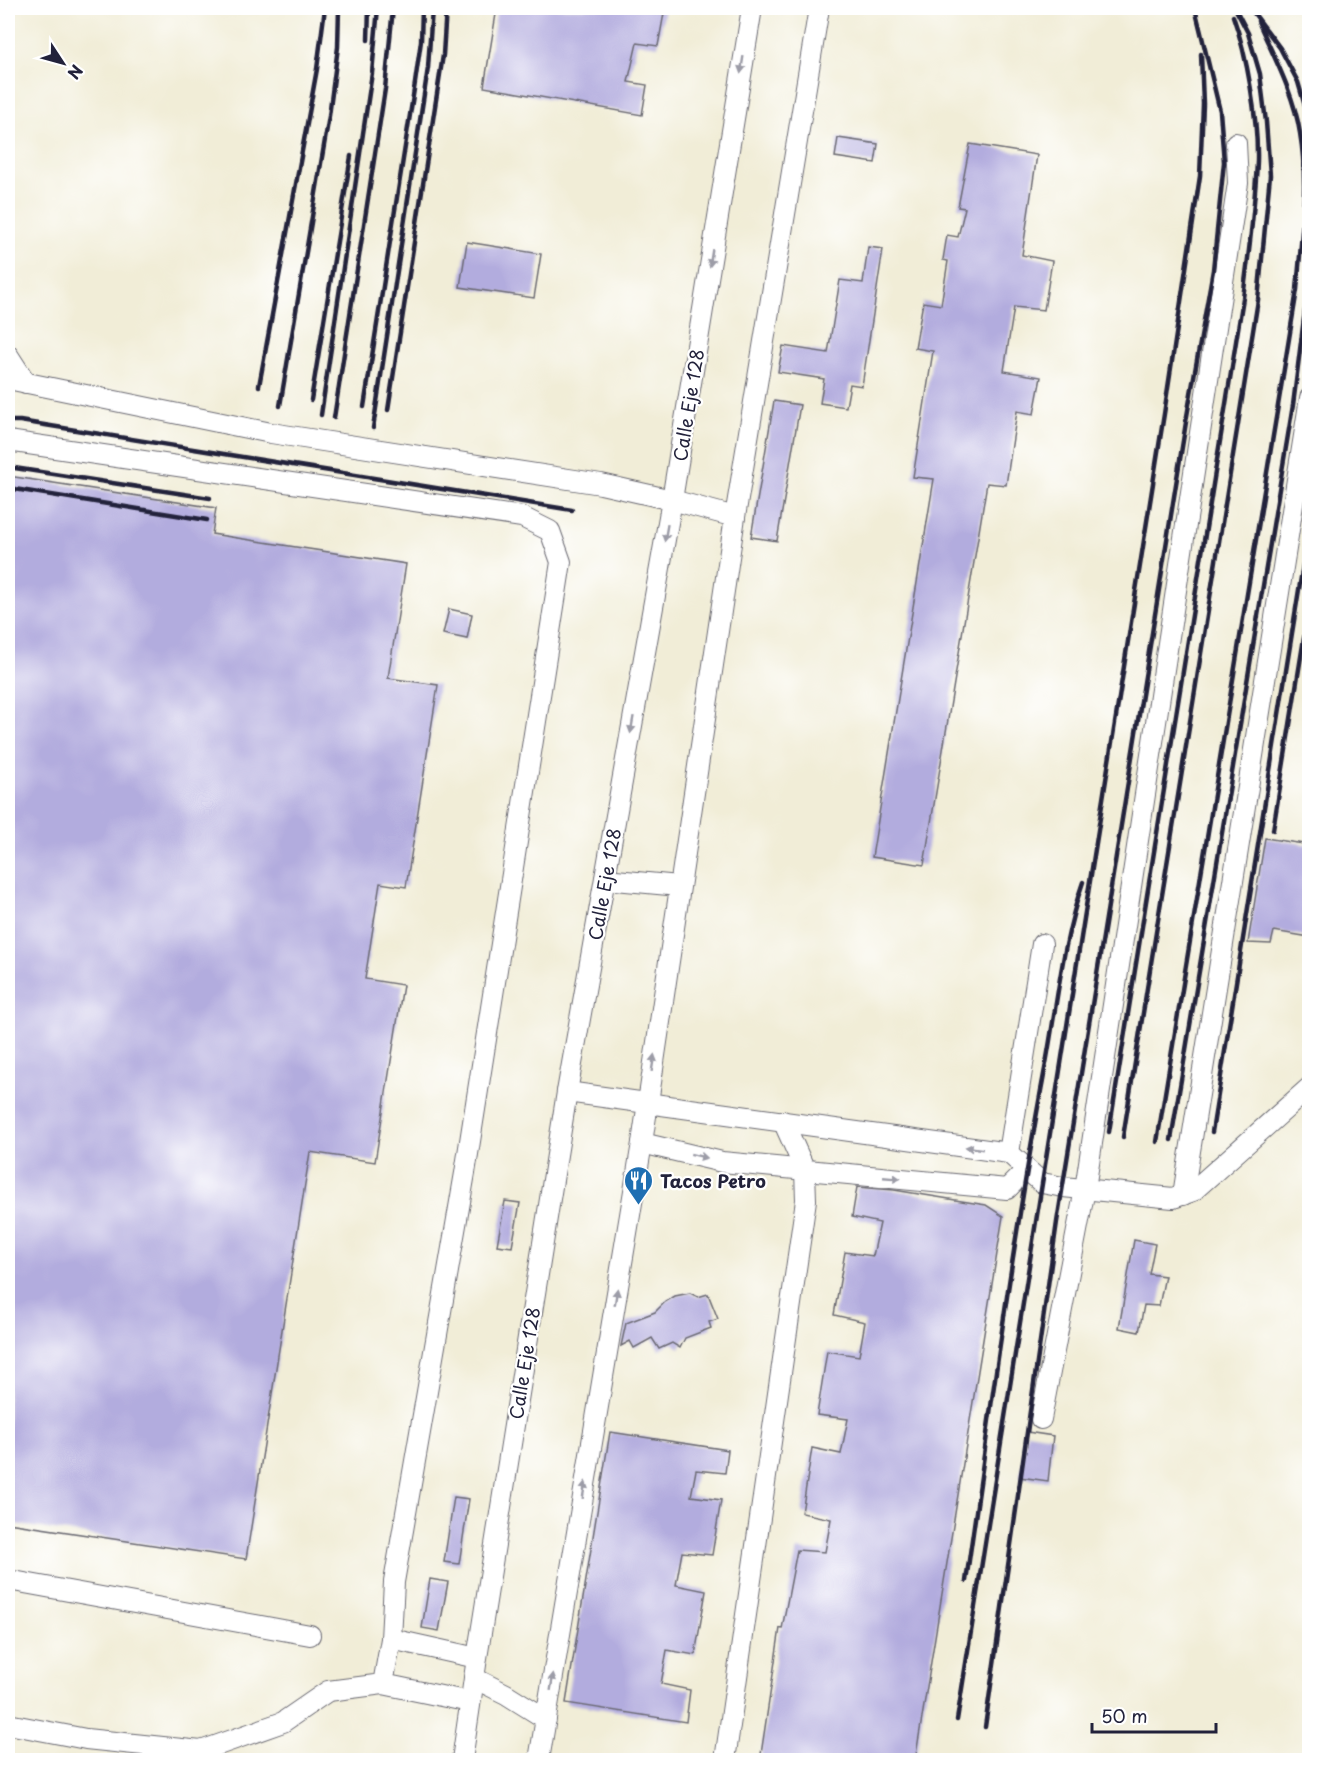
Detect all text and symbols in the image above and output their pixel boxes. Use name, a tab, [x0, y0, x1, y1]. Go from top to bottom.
north arrow	[33, 33, 93, 93]
one-way arrow	[738, 56, 747, 75]
text: N	[63, 60, 89, 85]
one-way arrow	[707, 248, 716, 267]
street label: Calle Eje 128	[666, 347, 710, 463]
one-way arrow	[662, 524, 671, 543]
one-way arrow	[627, 716, 636, 735]
street label: Calle Eje 128	[581, 826, 627, 942]
one-way arrow	[648, 1054, 657, 1073]
one-way arrow	[965, 1144, 984, 1153]
one-way arrow	[689, 1152, 708, 1162]
restaurant icon: Tacos Petro	[623, 1164, 655, 1206]
place label: Tacos Petro	[660, 1167, 766, 1194]
one-way arrow	[883, 1173, 902, 1183]
one-way arrow	[612, 1288, 621, 1307]
street label: Calle Eje 128	[502, 1305, 546, 1421]
one-way arrow	[580, 1480, 589, 1499]
one-way arrow	[548, 1672, 557, 1691]
scale bar	[1092, 1696, 1216, 1734]
text: 50 m	[1101, 1702, 1148, 1729]

